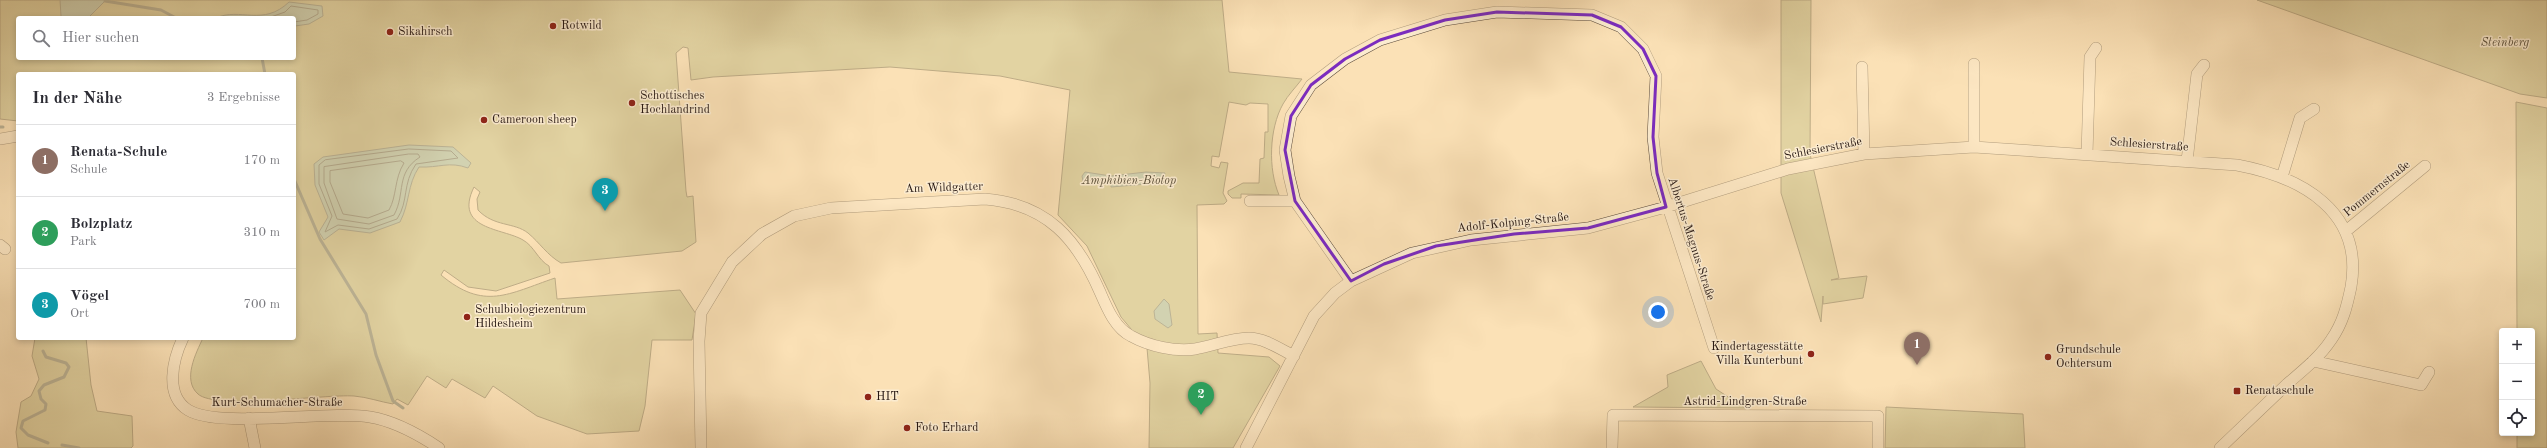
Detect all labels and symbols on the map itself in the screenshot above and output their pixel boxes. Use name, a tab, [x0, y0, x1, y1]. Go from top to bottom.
place label: Rotwild	[561, 20, 602, 32]
marker: Rotwild	[548, 21, 558, 31]
place label: Sikahirsch	[398, 26, 453, 38]
marker: Sikahirsch	[385, 27, 395, 37]
park label: Steinberg	[2481, 37, 2530, 49]
place label: Schottisches Hochlandrind	[640, 90, 710, 116]
marker: Schottisches Hochlandrind	[627, 98, 637, 108]
place label: Cameroon sheep	[492, 114, 577, 126]
marker: Cameroon sheep	[479, 115, 489, 125]
street label: Schlesierstraße	[1783, 135, 1863, 162]
street label: Schlesierstraße	[2109, 136, 2189, 154]
street label: Pommernstraße	[2342, 158, 2413, 219]
park label: Amphibien-Biotop	[1081, 175, 1177, 187]
street label: Albertus-Magnus-Straße	[1665, 176, 1717, 302]
pin: 3	[592, 178, 618, 211]
street label: Am Wildgatter	[905, 181, 983, 195]
street label: Adolf-Kolping-Straße	[1456, 211, 1570, 235]
your location	[1648, 302, 1668, 322]
place label: Schulbiologiezentrum Hildesheim	[475, 304, 586, 330]
marker: Schulbiologiezentrum Hildesheim	[462, 312, 472, 322]
pin: 1	[1904, 332, 1930, 365]
place label: Kindertagesstätte Villa Kunterbunt	[1711, 341, 1803, 367]
place label: Grundschule Ochtersum	[2056, 344, 2121, 370]
marker: Kindertagesstätte Villa Kunterbunt	[1806, 349, 1816, 359]
marker: Grundschule Ochtersum	[2043, 352, 2053, 362]
pin: 2	[1188, 382, 1214, 415]
place label: Renataschule	[2245, 385, 2314, 397]
marker: Renataschule	[2232, 386, 2242, 396]
place label: HIT	[876, 391, 899, 403]
marker: HIT	[863, 392, 873, 402]
street label: Astrid-Lindgren-Straße	[1683, 396, 1807, 408]
street label: Kurt-Schumacher-Straße	[211, 397, 343, 409]
place label: Foto Erhard	[915, 422, 979, 434]
marker: Foto Erhard	[902, 423, 912, 433]

